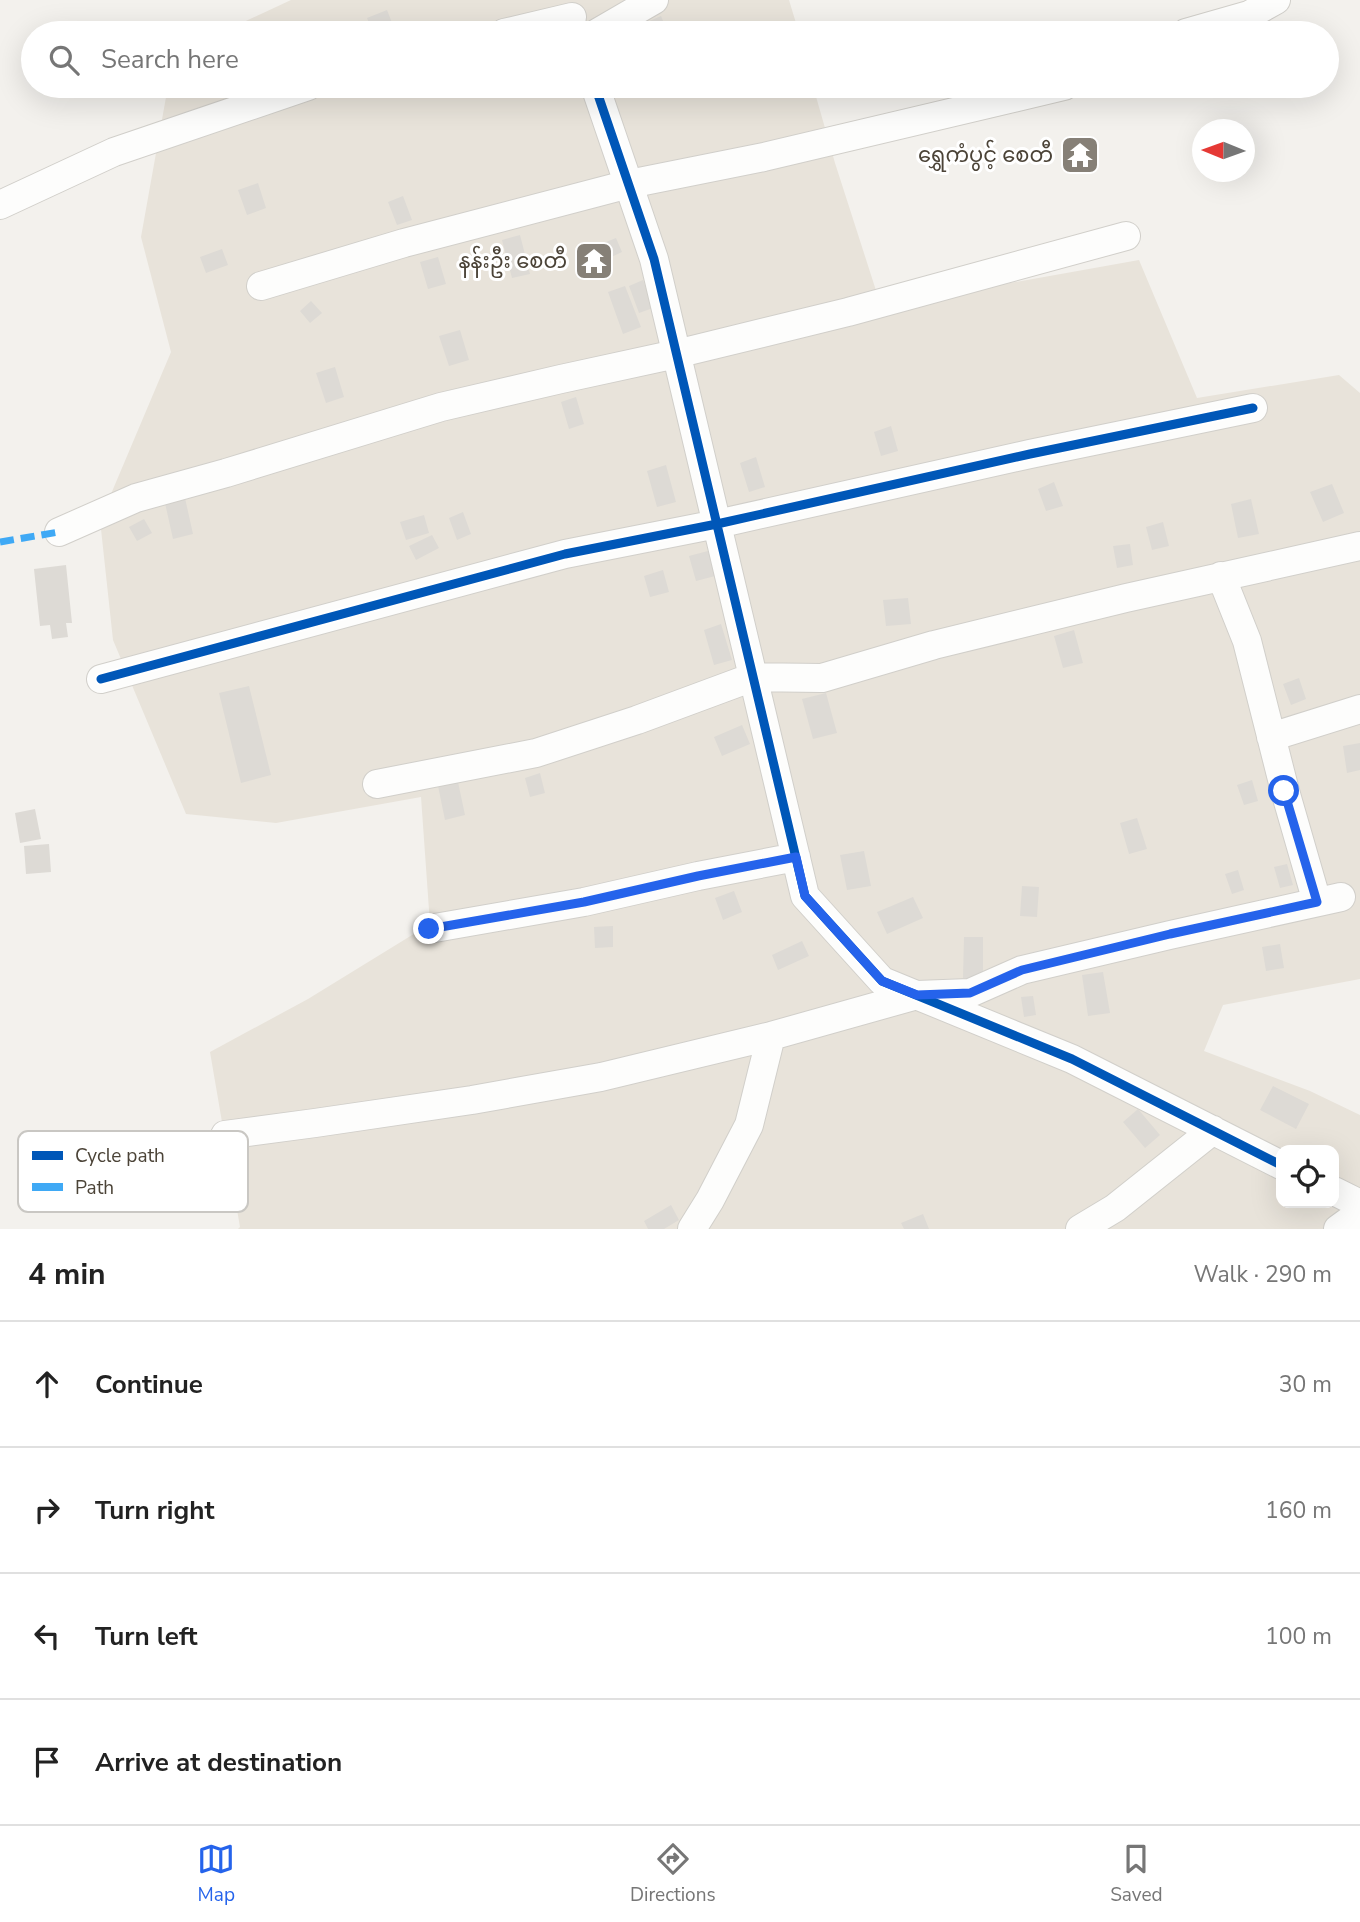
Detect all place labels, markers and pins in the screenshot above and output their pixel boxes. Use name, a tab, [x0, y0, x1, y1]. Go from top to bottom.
temple icon: ရွှေကံပွင့် စေတီ	[1059, 134, 1101, 176]
place label: ရွှေကံပွင့် စေတီ	[918, 139, 1053, 172]
temple icon: နန်းဦး စေတီ	[573, 240, 615, 282]
place label: နန်းဦး စေတီ	[459, 245, 567, 278]

